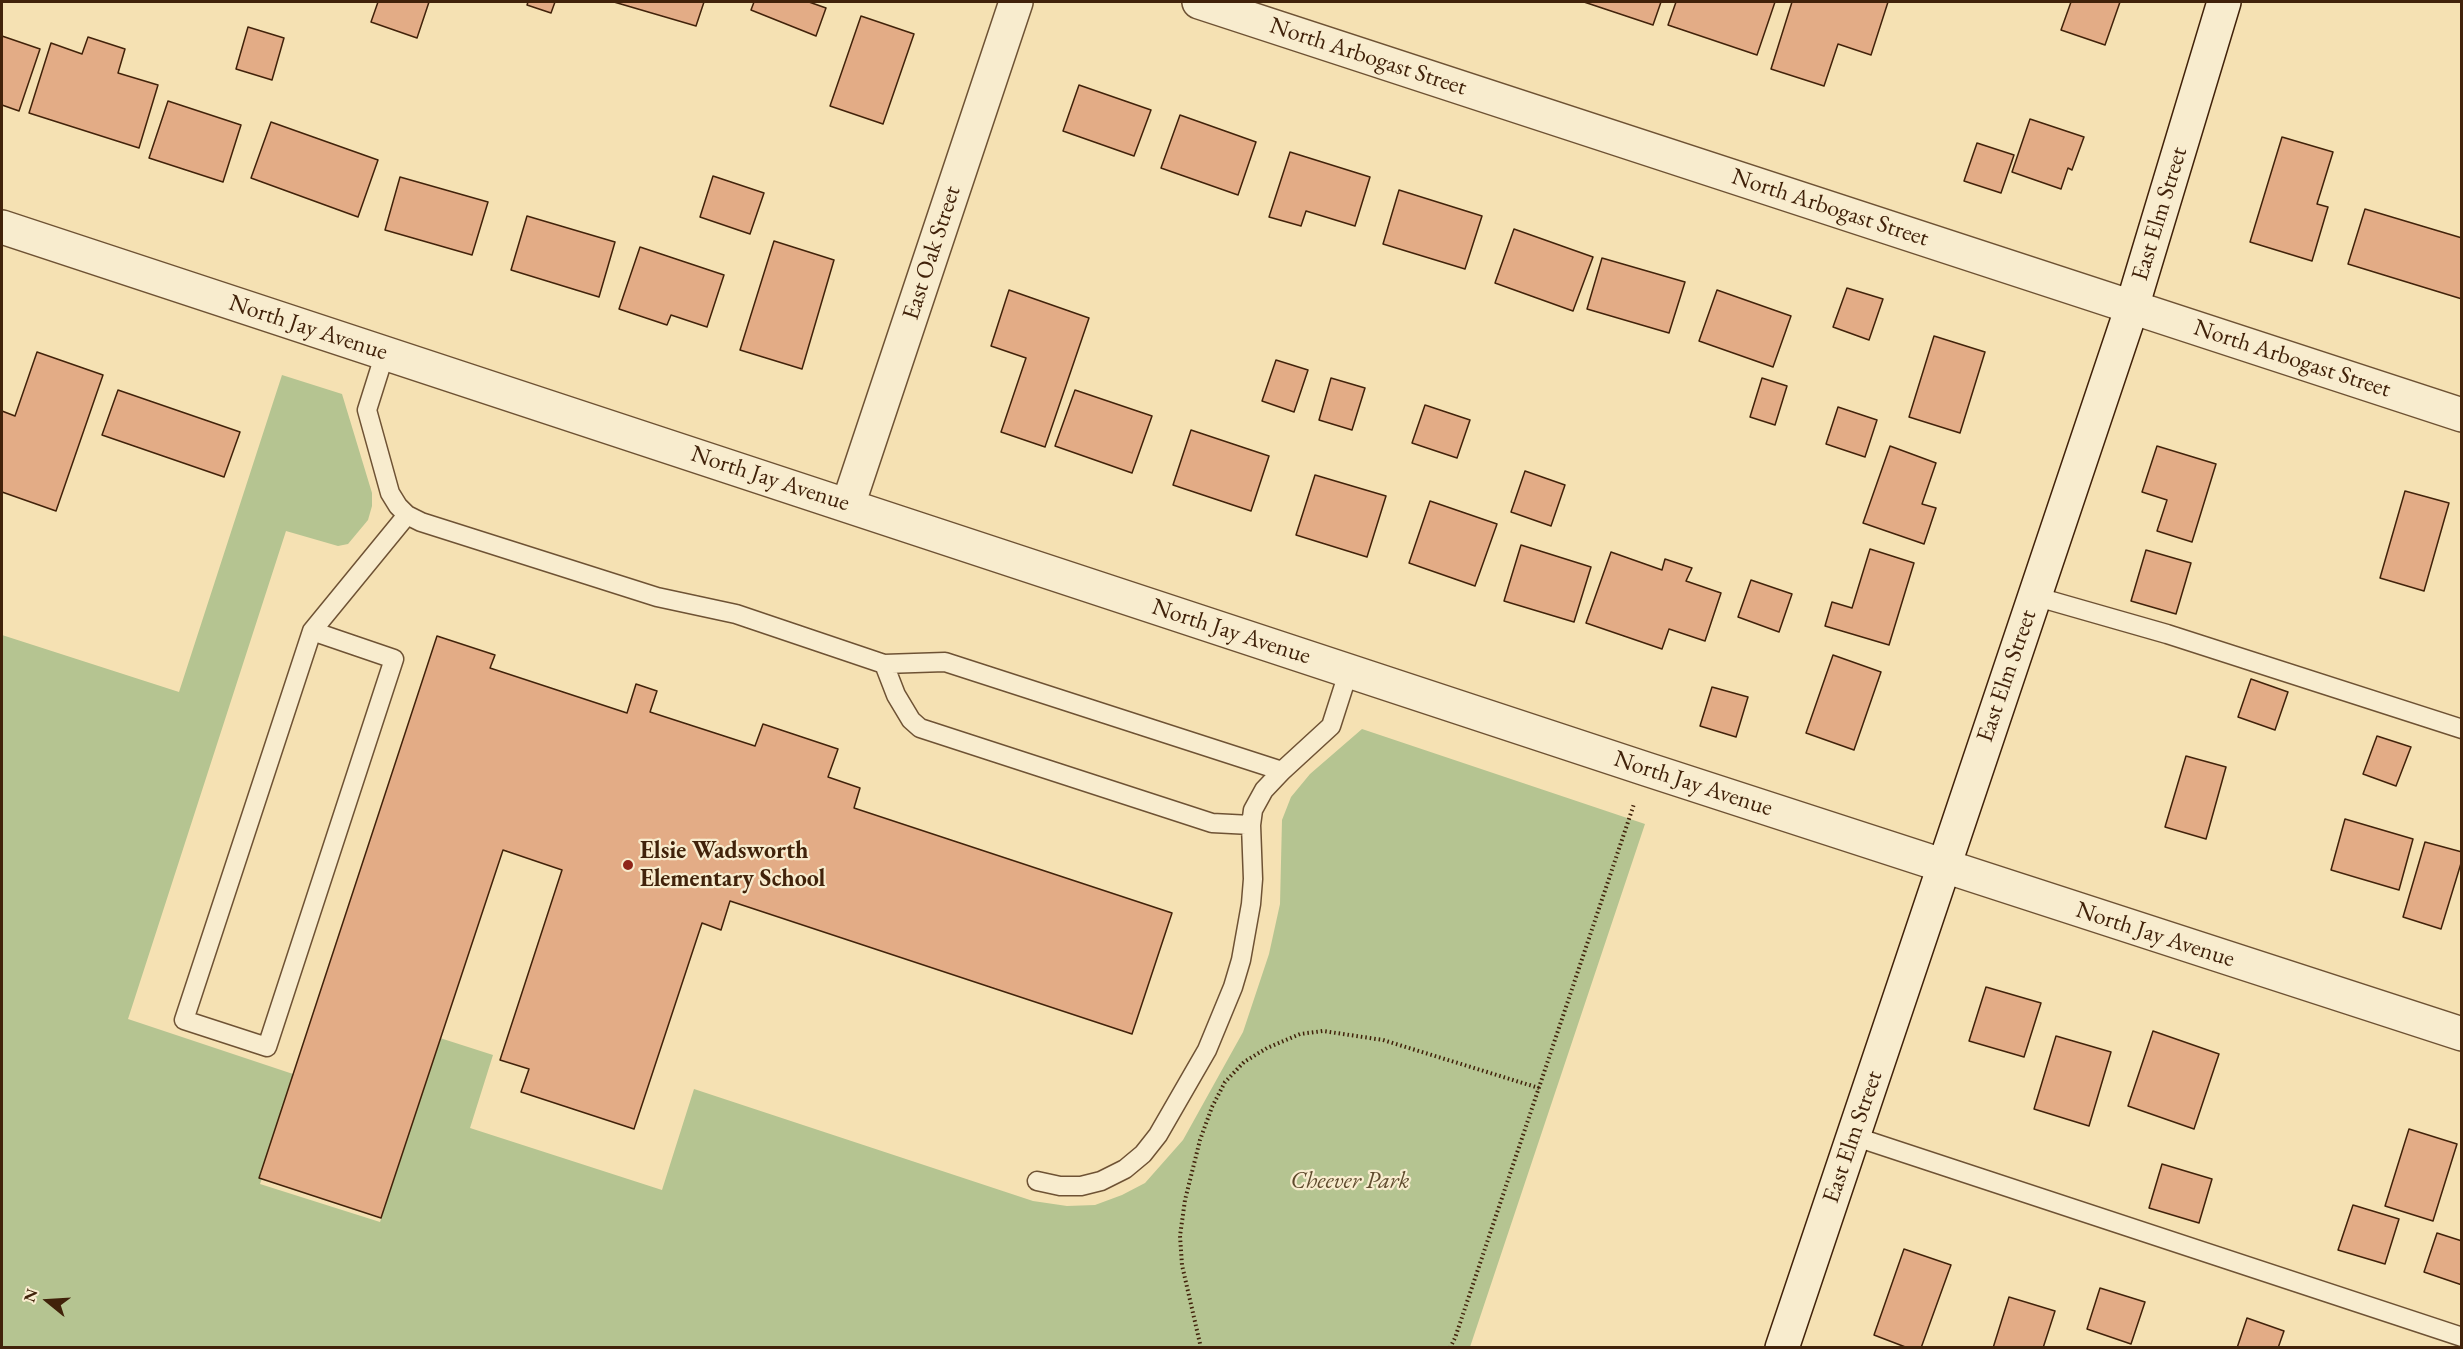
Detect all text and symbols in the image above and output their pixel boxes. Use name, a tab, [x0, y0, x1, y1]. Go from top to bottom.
street label: North Arbogast Street	[1266, 12, 1470, 102]
street label: East Elm Street	[2126, 144, 2194, 284]
street label: North Arbogast Street	[1728, 163, 1932, 253]
street label: East Oak Street	[897, 182, 967, 324]
street label: North Jay Avenue	[225, 289, 391, 367]
street label: North Arbogast Street	[2190, 314, 2394, 404]
street label: North Jay Avenue	[687, 440, 853, 518]
street label: North Jay Avenue	[1148, 593, 1314, 671]
street label: East Elm Street	[1971, 606, 2043, 746]
street label: North Jay Avenue	[1610, 745, 1776, 823]
place label: Elsie Wadsworth Elementary School	[640, 837, 825, 893]
marker: Elsie Wadsworth Elementary School	[621, 858, 635, 872]
street label: North Jay Avenue	[2072, 896, 2238, 974]
street label: East Elm Street	[1817, 1067, 1889, 1207]
park label: Cheever Park	[1291, 1167, 1409, 1195]
north arrow	[18, 1271, 78, 1331]
text: N	[18, 1286, 42, 1305]

